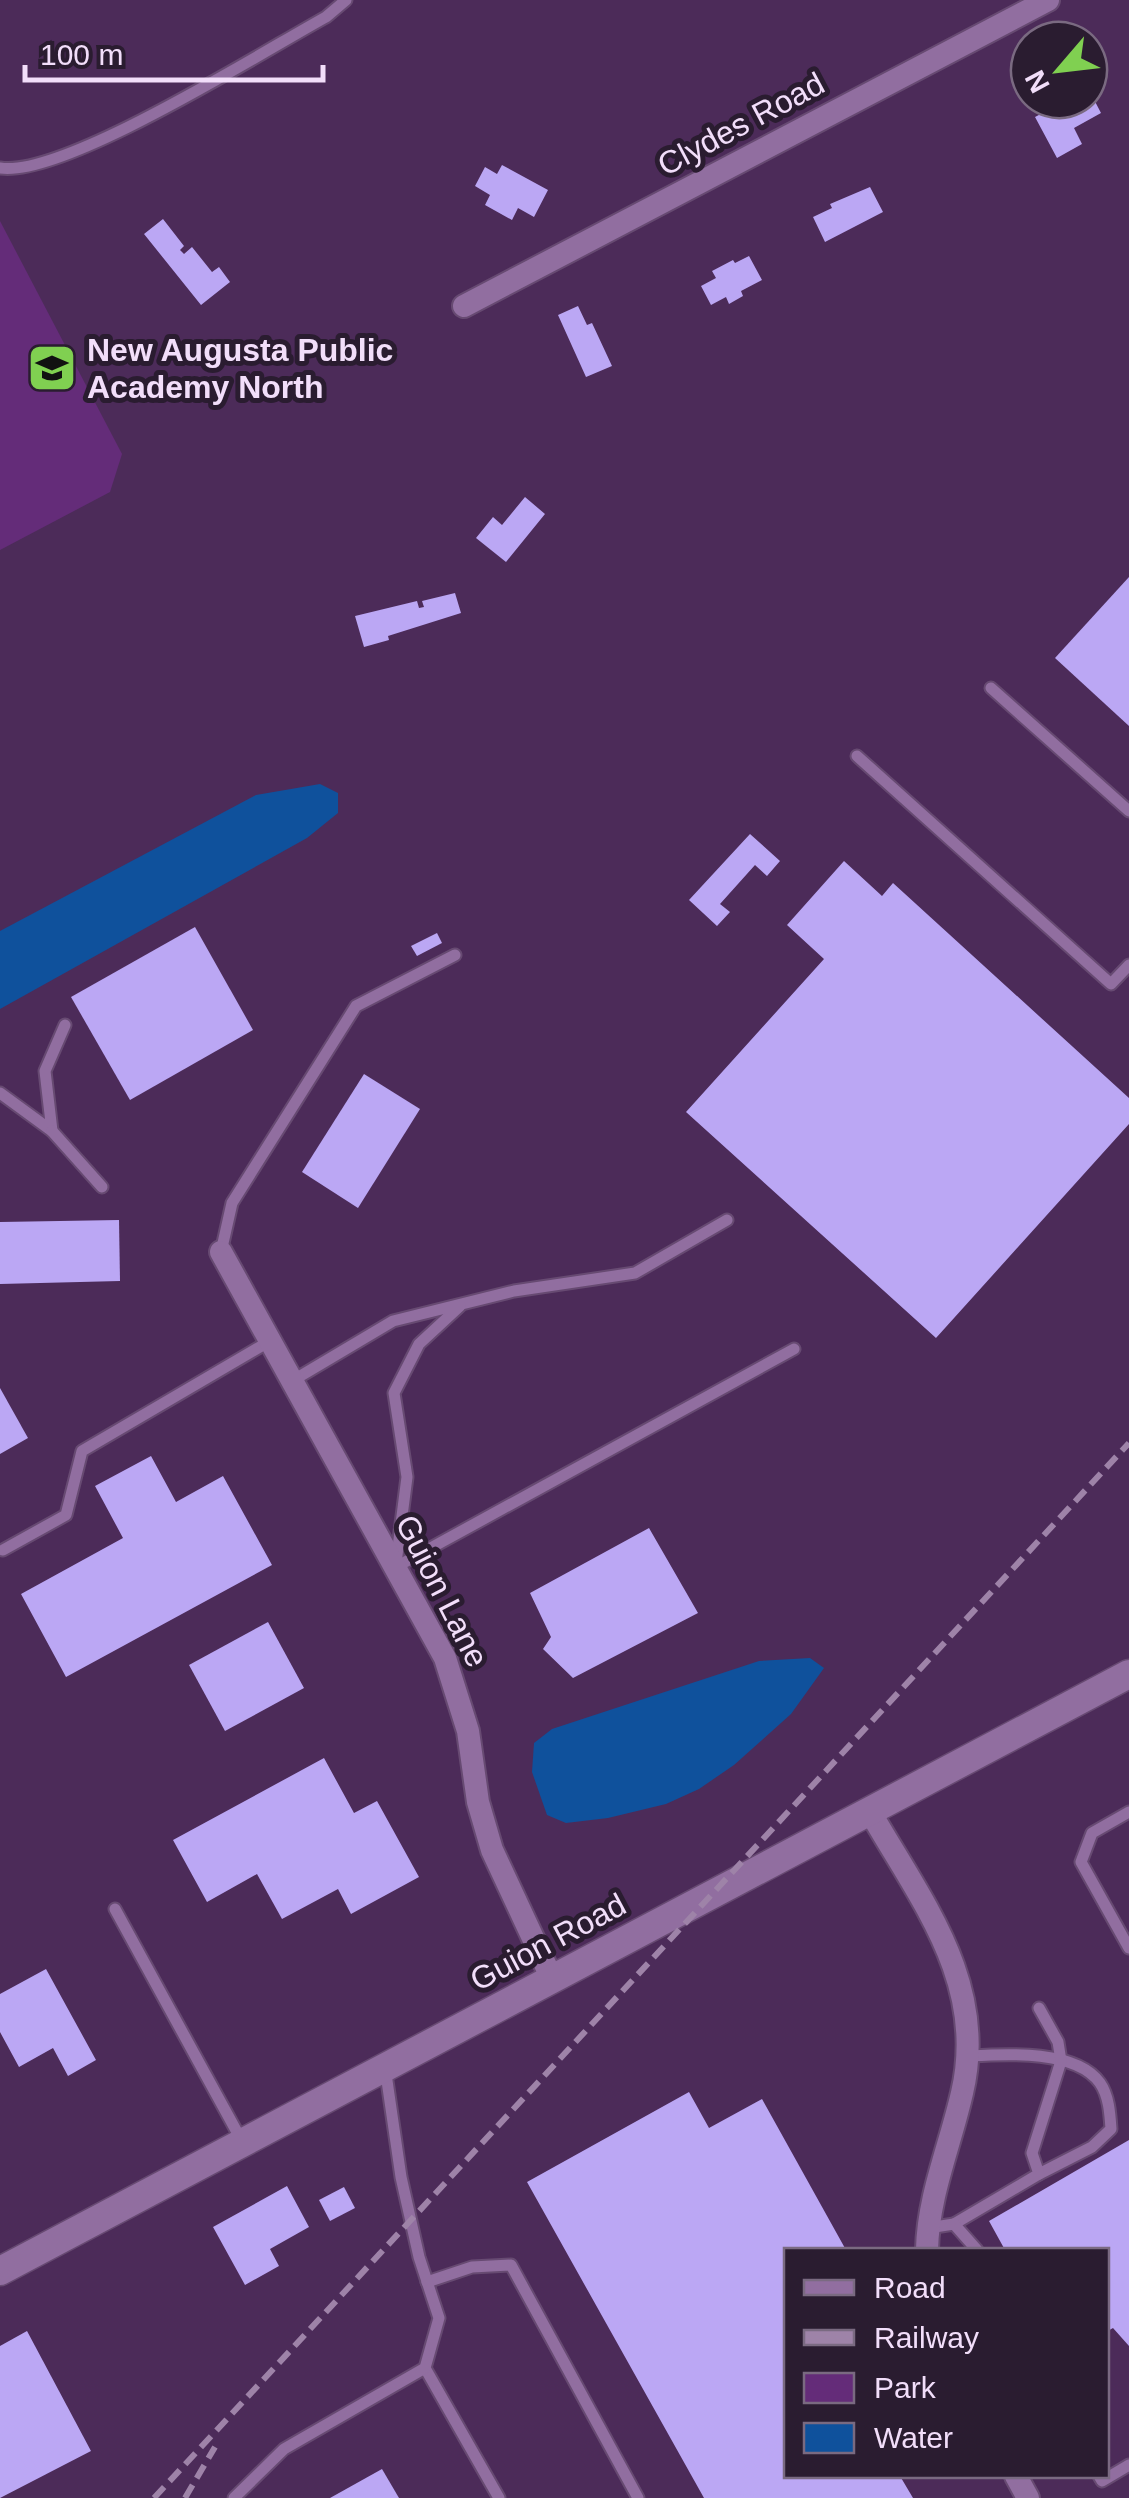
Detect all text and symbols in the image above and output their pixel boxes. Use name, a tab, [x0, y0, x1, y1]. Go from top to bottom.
scale bar	[25, 20, 322, 82]
north arrow	[1009, 20, 1109, 120]
text: 100 m	[40, 38, 123, 71]
street label: Clydes Road	[652, 65, 830, 183]
text: N	[1019, 65, 1056, 98]
place label: New Augusta Public Academy North	[87, 332, 393, 405]
school or university icon: New Augusta Public Academy North	[26, 342, 78, 394]
street label: Guion Lane	[388, 1509, 496, 1673]
street label: Guion Road	[464, 1886, 632, 1998]
legend	[784, 2248, 1109, 2478]
text: Road	[874, 2271, 946, 2304]
text: Railway	[874, 2321, 979, 2354]
text: Park	[874, 2371, 937, 2404]
text: Water	[874, 2421, 953, 2454]

